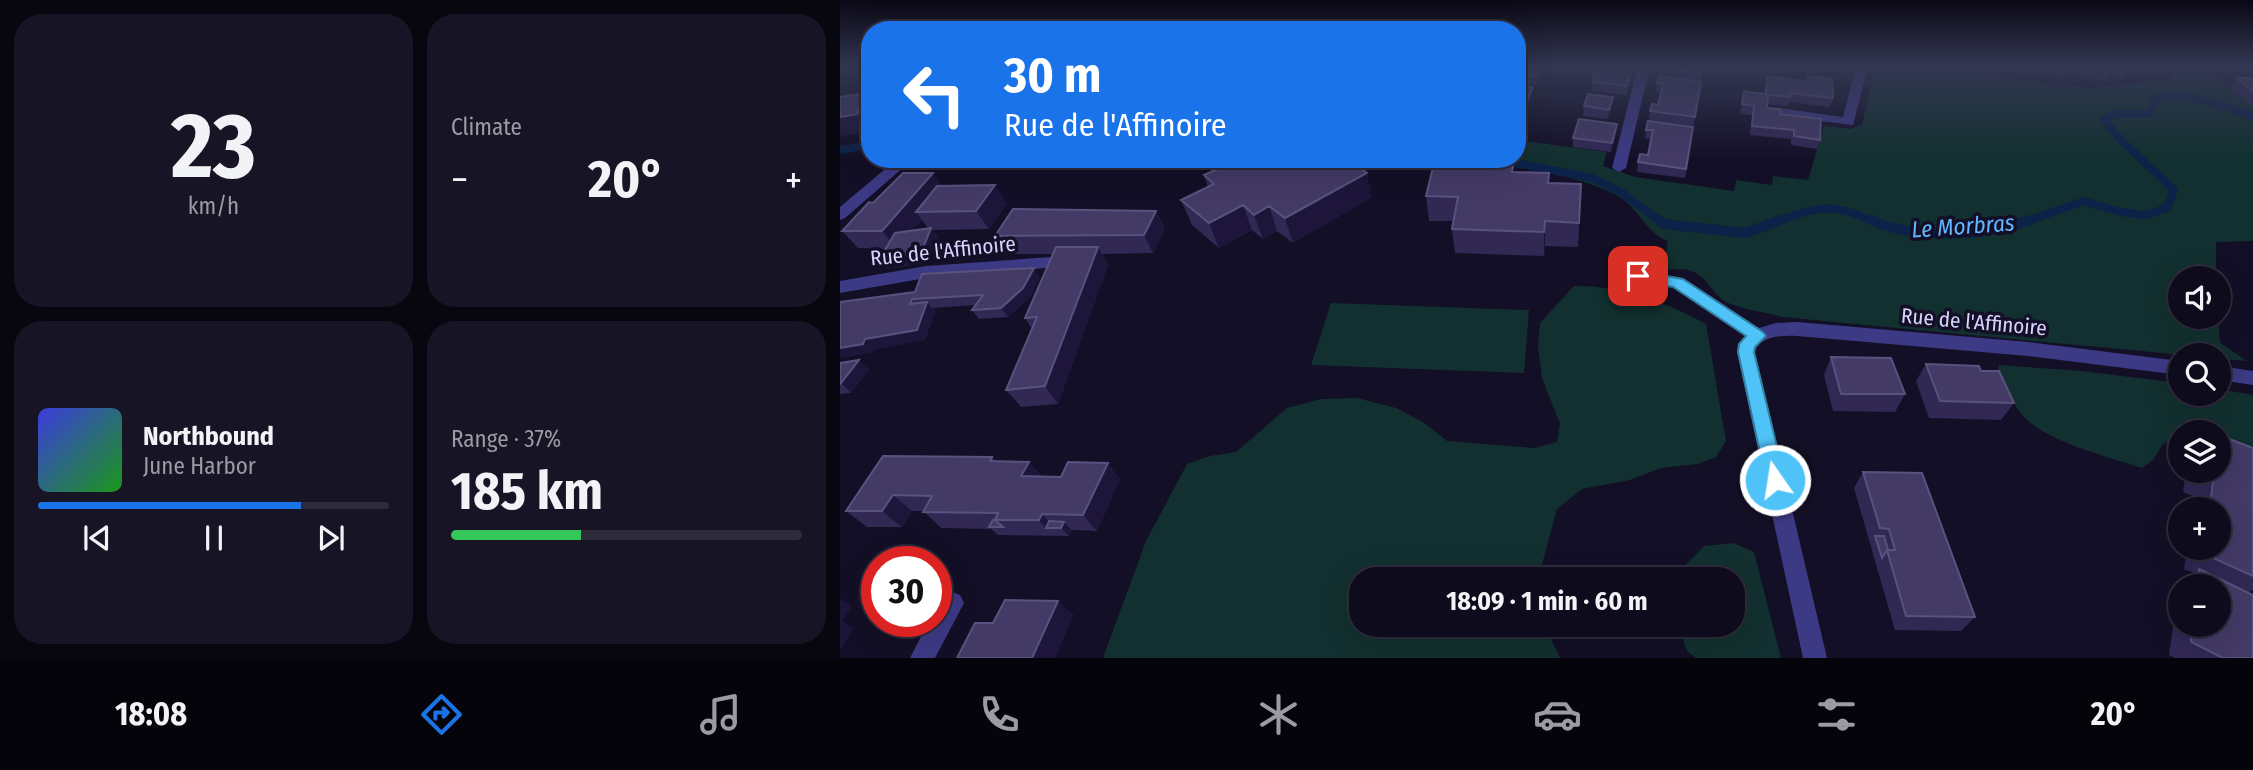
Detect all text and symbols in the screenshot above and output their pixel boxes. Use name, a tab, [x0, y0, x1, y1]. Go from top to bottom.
text: 30 m	[1004, 46, 1102, 105]
icon: left	[889, 49, 980, 140]
text: 23	[171, 92, 256, 201]
text: Rue de l'Affinoire	[1004, 106, 1227, 144]
text: Climate	[451, 113, 522, 141]
text: 20°	[588, 148, 665, 211]
text: −	[451, 157, 468, 203]
text: +	[785, 157, 802, 203]
text: km/h	[188, 192, 239, 220]
water label: Le Morbras	[1911, 208, 2016, 244]
street label: Rue de l'Affinoire	[869, 230, 1017, 272]
pin	[1608, 246, 1668, 306]
icon: arrive	[1619, 257, 1657, 295]
map controls	[2168, 266, 2231, 637]
button: sound	[2168, 266, 2231, 329]
street label: Rue de l'Affinoire	[1900, 303, 2048, 341]
button: search	[2168, 343, 2231, 406]
button: layers	[2168, 420, 2231, 483]
text: Northbound	[143, 421, 274, 452]
text: Range · 37%	[451, 425, 561, 453]
position arrow	[1738, 443, 1812, 517]
text: June Harbor	[143, 452, 256, 480]
text: 185 km	[451, 460, 603, 523]
button: +	[2168, 497, 2231, 560]
icon: previous	[78, 519, 116, 557]
icon: pause	[195, 519, 233, 557]
icon: next	[312, 519, 350, 557]
speed limit sign: 30	[861, 546, 952, 637]
button: −	[2168, 574, 2231, 637]
text: 18:09 · 1 min · 60 m	[1446, 586, 1648, 617]
icon: directions	[417, 690, 466, 739]
icon: music	[696, 690, 745, 739]
icon: phone	[975, 690, 1024, 739]
icon: climate	[1254, 690, 1303, 739]
icon: car	[1533, 690, 1582, 739]
icon: filters	[1812, 690, 1861, 739]
text: 18:08	[115, 695, 187, 733]
text: 20°	[2091, 695, 2138, 733]

